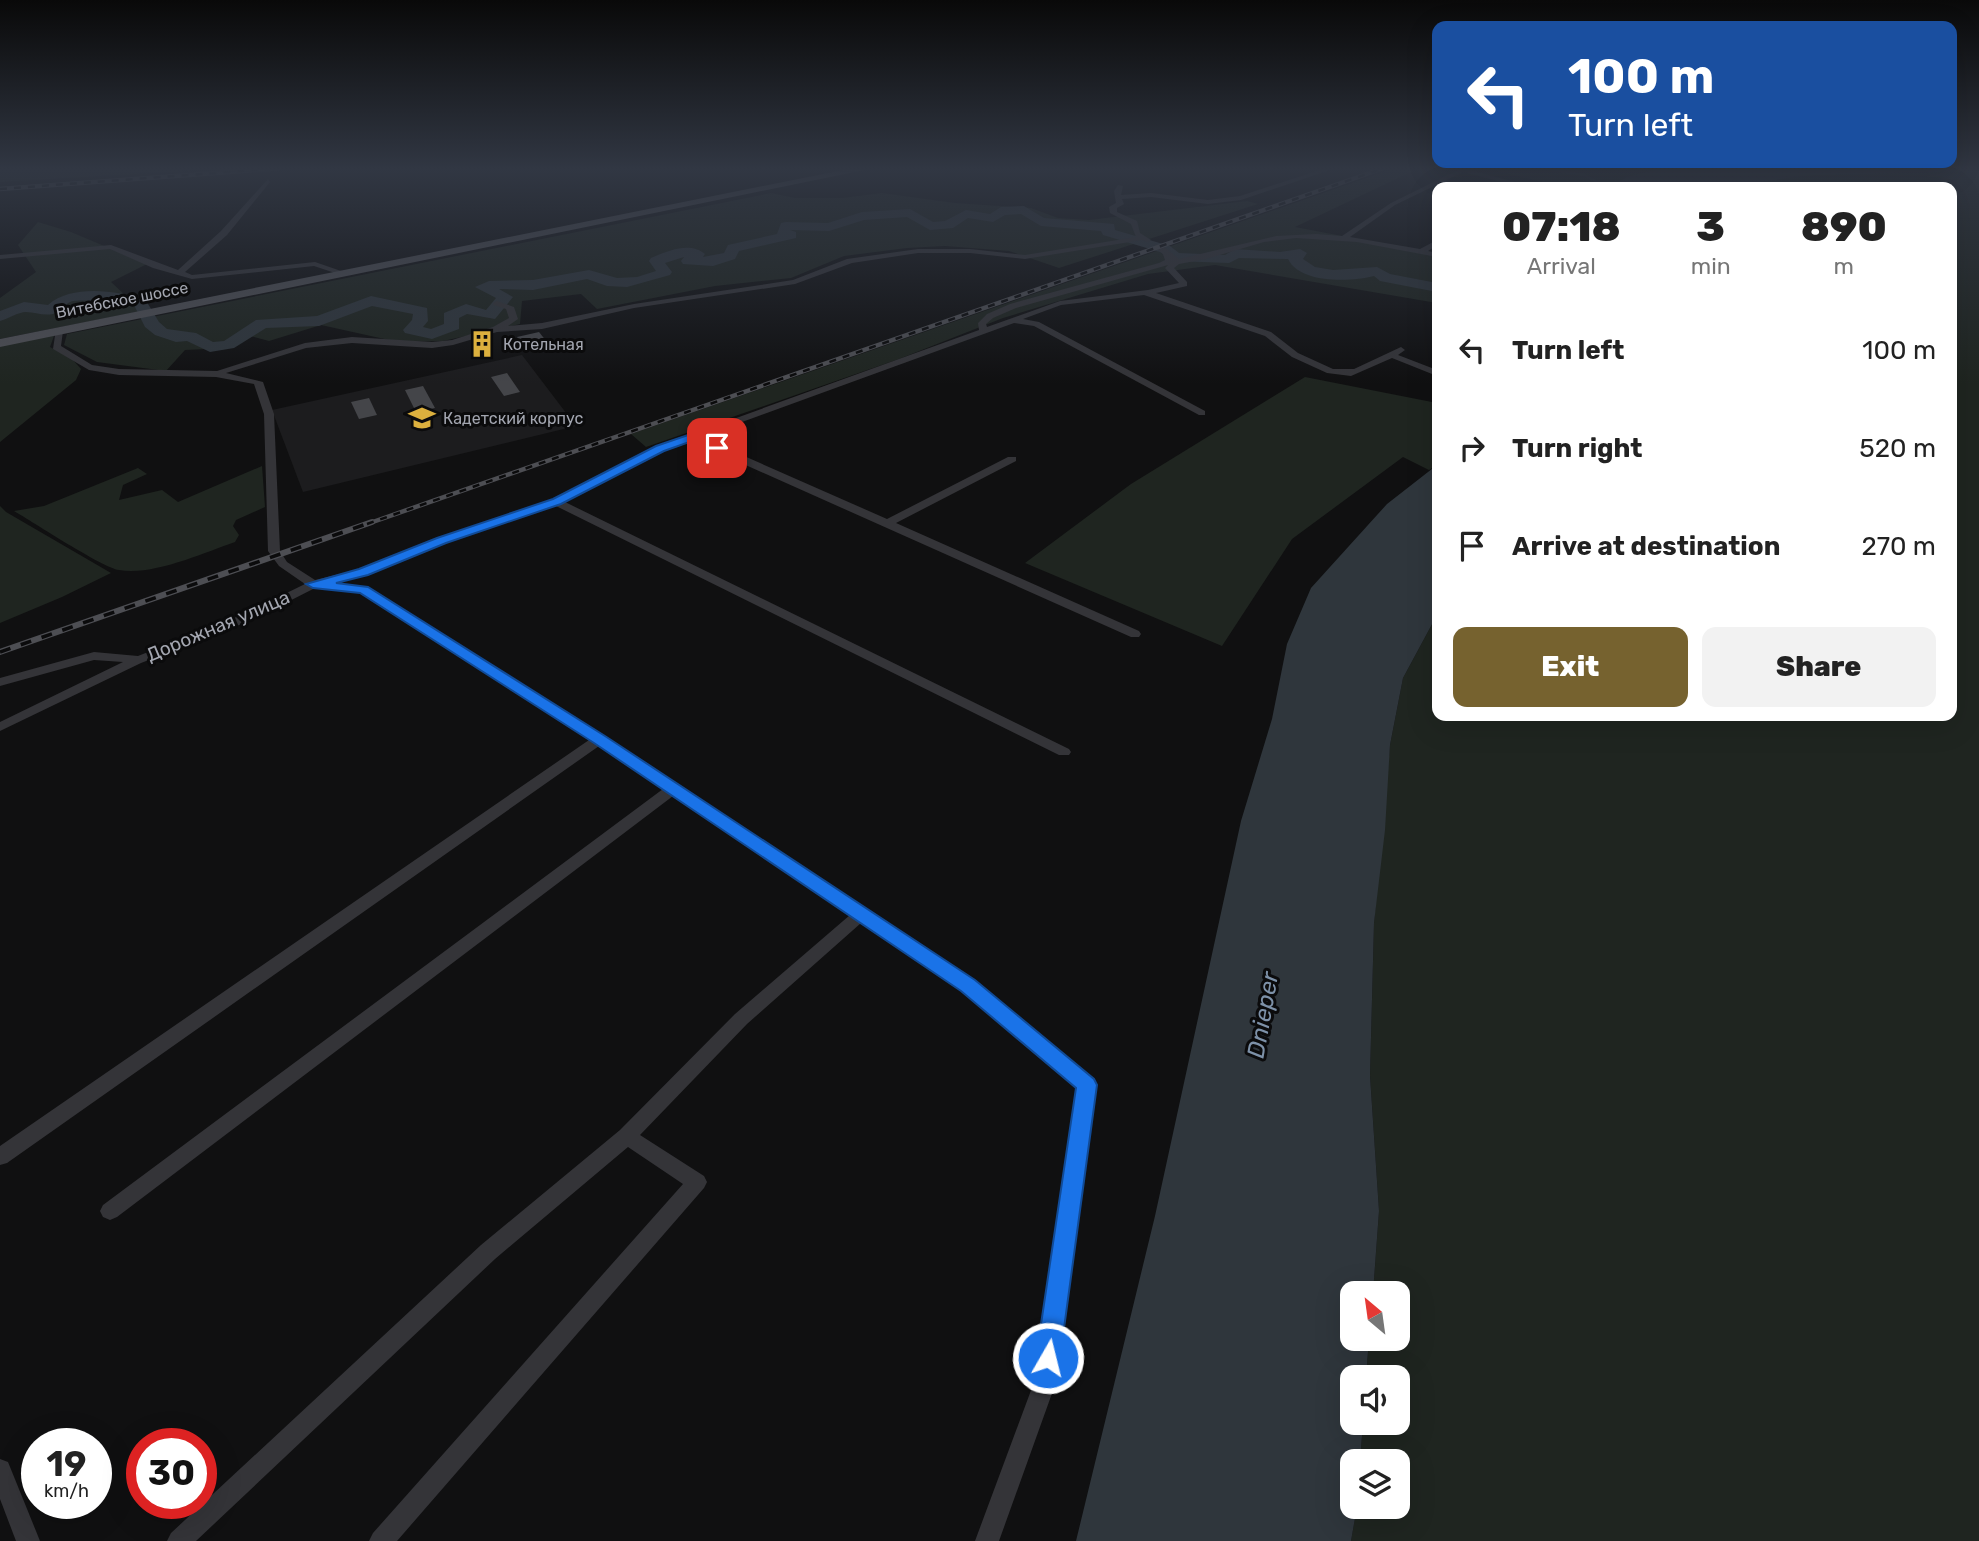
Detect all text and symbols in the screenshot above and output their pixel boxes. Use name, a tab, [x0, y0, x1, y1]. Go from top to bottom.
text: 100 m	[1568, 47, 1714, 105]
icon: left	[1453, 49, 1544, 140]
text: Turn left	[1568, 106, 1693, 144]
text: 07:18	[1502, 202, 1621, 252]
text: 3	[1696, 202, 1725, 252]
text: 890	[1801, 202, 1887, 252]
text: Arrival	[1527, 252, 1596, 280]
text: min	[1691, 252, 1731, 280]
text: m	[1834, 252, 1854, 280]
street label: Витебское шоссе	[54, 278, 190, 322]
building icon: Котельная	[467, 329, 497, 359]
icon: left	[1453, 331, 1491, 369]
place label: Котельная	[503, 335, 584, 354]
text: Turn left	[1512, 335, 1624, 366]
text: 100 m	[1862, 335, 1936, 366]
school or university icon: Кадетский корпус	[407, 403, 437, 433]
place label: Кадетский корпус	[443, 409, 584, 428]
pin	[687, 418, 747, 478]
icon: arrive	[698, 429, 736, 467]
icon: right	[1453, 429, 1491, 467]
text: Turn right	[1512, 433, 1642, 464]
text: 520 m	[1859, 433, 1936, 464]
icon: arrive	[1453, 527, 1491, 565]
text: Arrive at destination	[1512, 531, 1780, 562]
text: 270 m	[1861, 531, 1936, 562]
street label: Дорожная улица	[143, 585, 293, 667]
button: Exit	[1453, 627, 1688, 707]
button: Share	[1702, 627, 1936, 707]
water label: Dnieper	[1242, 969, 1284, 1060]
north arrow	[1340, 1281, 1410, 1351]
map controls	[1340, 1281, 1410, 1519]
position arrow	[1011, 1321, 1085, 1395]
button: sound	[1340, 1365, 1410, 1435]
speed limit sign: 30	[126, 1428, 217, 1519]
text: 19	[47, 1443, 86, 1485]
button: layers	[1340, 1449, 1410, 1519]
text: km/h	[44, 1480, 89, 1502]

